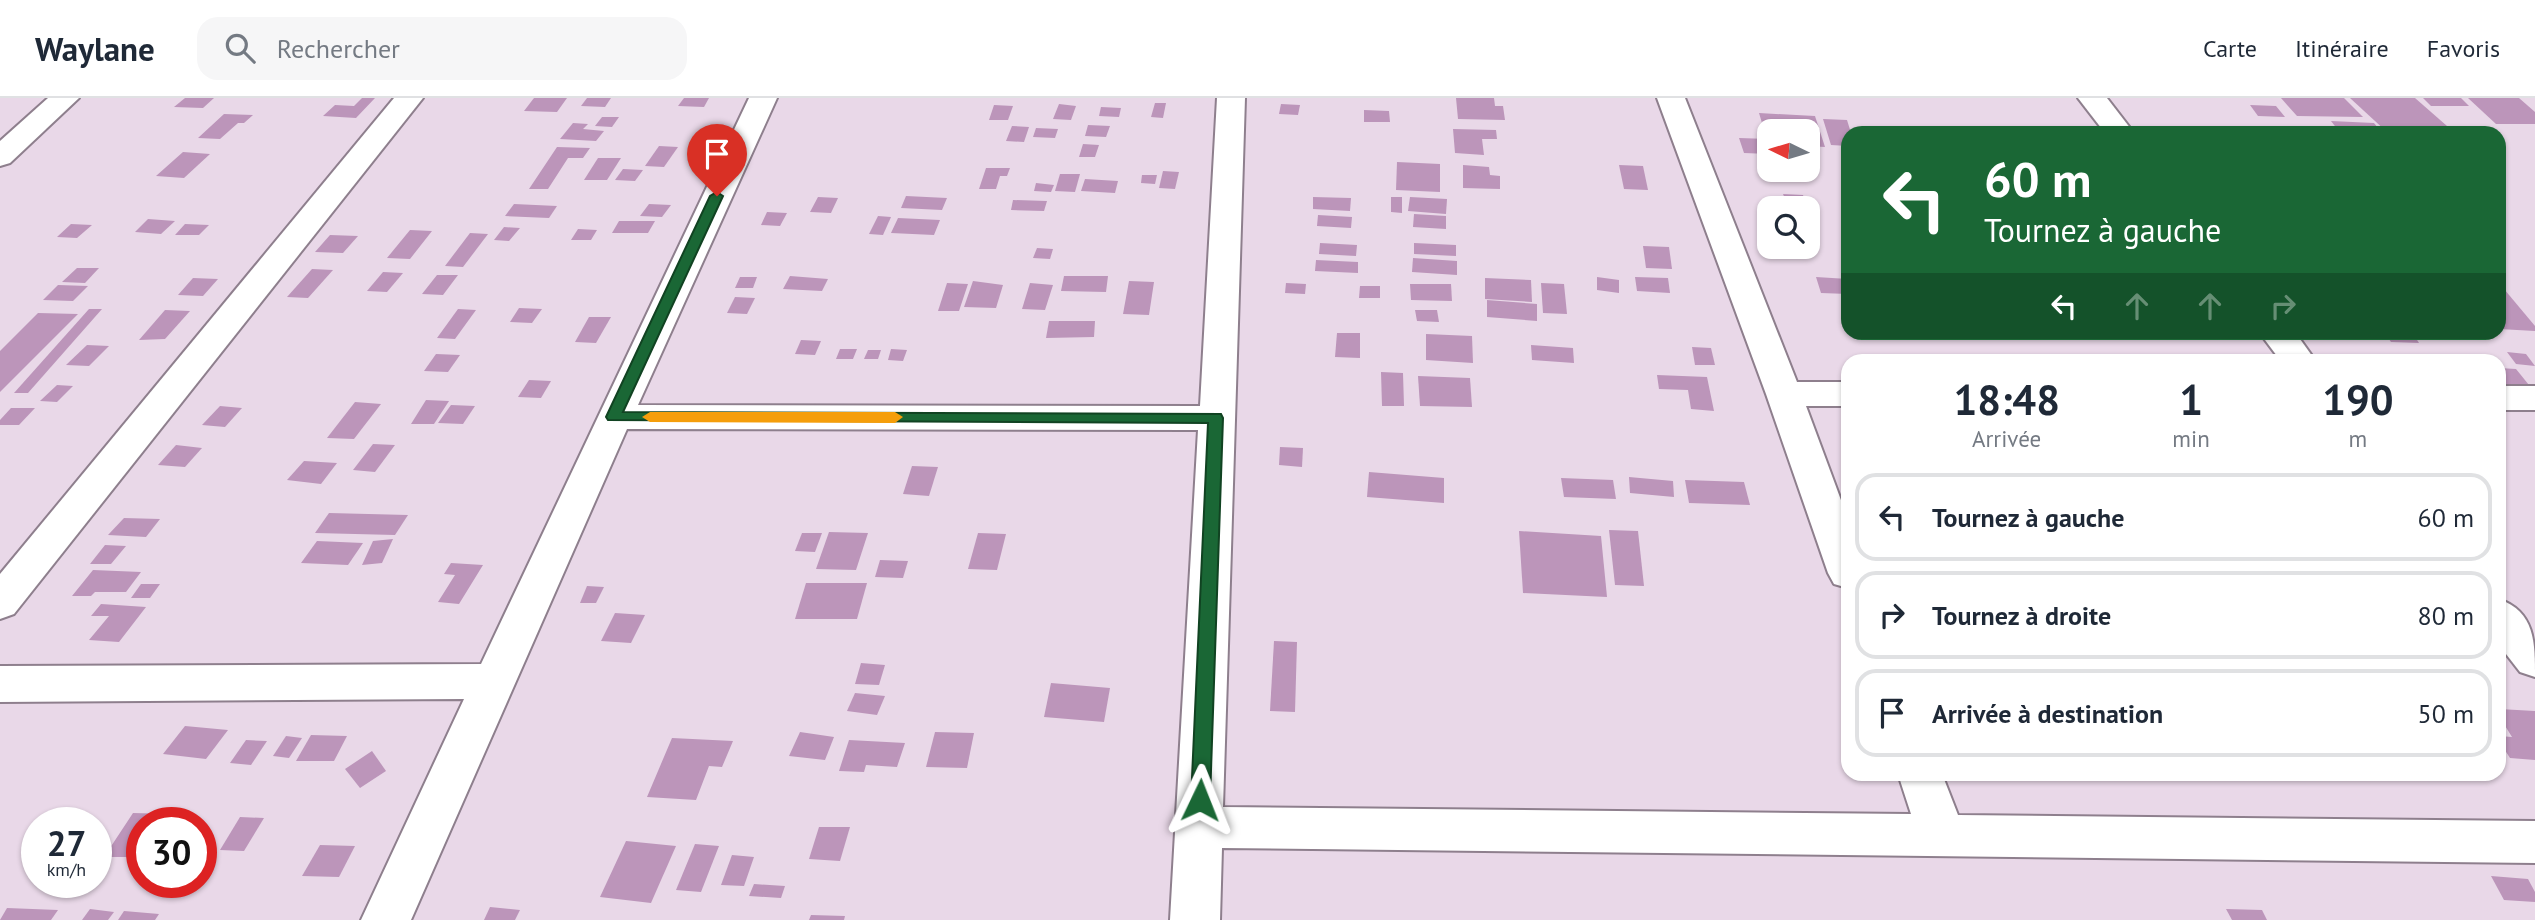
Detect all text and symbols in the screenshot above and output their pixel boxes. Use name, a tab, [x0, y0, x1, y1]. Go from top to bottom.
search box	[197, 17, 687, 80]
text: Waylane	[35, 27, 155, 70]
icon: search	[221, 29, 259, 67]
text: Rechercher	[277, 32, 400, 65]
text: Carte	[2203, 33, 2257, 64]
text: Itinéraire	[2295, 33, 2389, 64]
text: Favoris	[2427, 33, 2500, 64]
north arrow	[1757, 119, 1820, 182]
map controls	[1757, 119, 1820, 259]
pin	[687, 124, 747, 196]
icon: arrive	[698, 135, 736, 173]
text: 60 m	[1984, 147, 2091, 211]
icon: left	[1869, 154, 1960, 245]
button: search	[1757, 196, 1820, 259]
text: Tournez à gauche	[1984, 209, 2221, 251]
icon: left	[2045, 287, 2083, 325]
icon: ahead	[2118, 287, 2156, 325]
icon: ahead	[2191, 287, 2229, 325]
icon: right	[2264, 287, 2302, 325]
text: 18:48	[1953, 372, 2060, 427]
text: 1	[2179, 372, 2203, 427]
text: 190	[2322, 372, 2394, 427]
text: Arrivée	[1972, 424, 2041, 453]
text: min	[2172, 424, 2210, 453]
text: m	[2349, 424, 2367, 453]
icon: left	[1873, 498, 1911, 536]
text: Tournez à gauche	[1932, 501, 2124, 534]
text: 60 m	[2418, 501, 2474, 534]
icon: right	[1873, 596, 1911, 634]
text: Tournez à droite	[1932, 599, 2111, 632]
text: 80 m	[2418, 599, 2474, 632]
icon: arrive	[1873, 694, 1911, 732]
text: Arrivée à destination	[1932, 697, 2163, 730]
text: 50 m	[2418, 697, 2474, 730]
position arrow	[1163, 763, 1237, 837]
speed limit sign: 30	[126, 807, 217, 898]
text: 27	[47, 820, 86, 866]
text: km/h	[47, 858, 86, 881]

